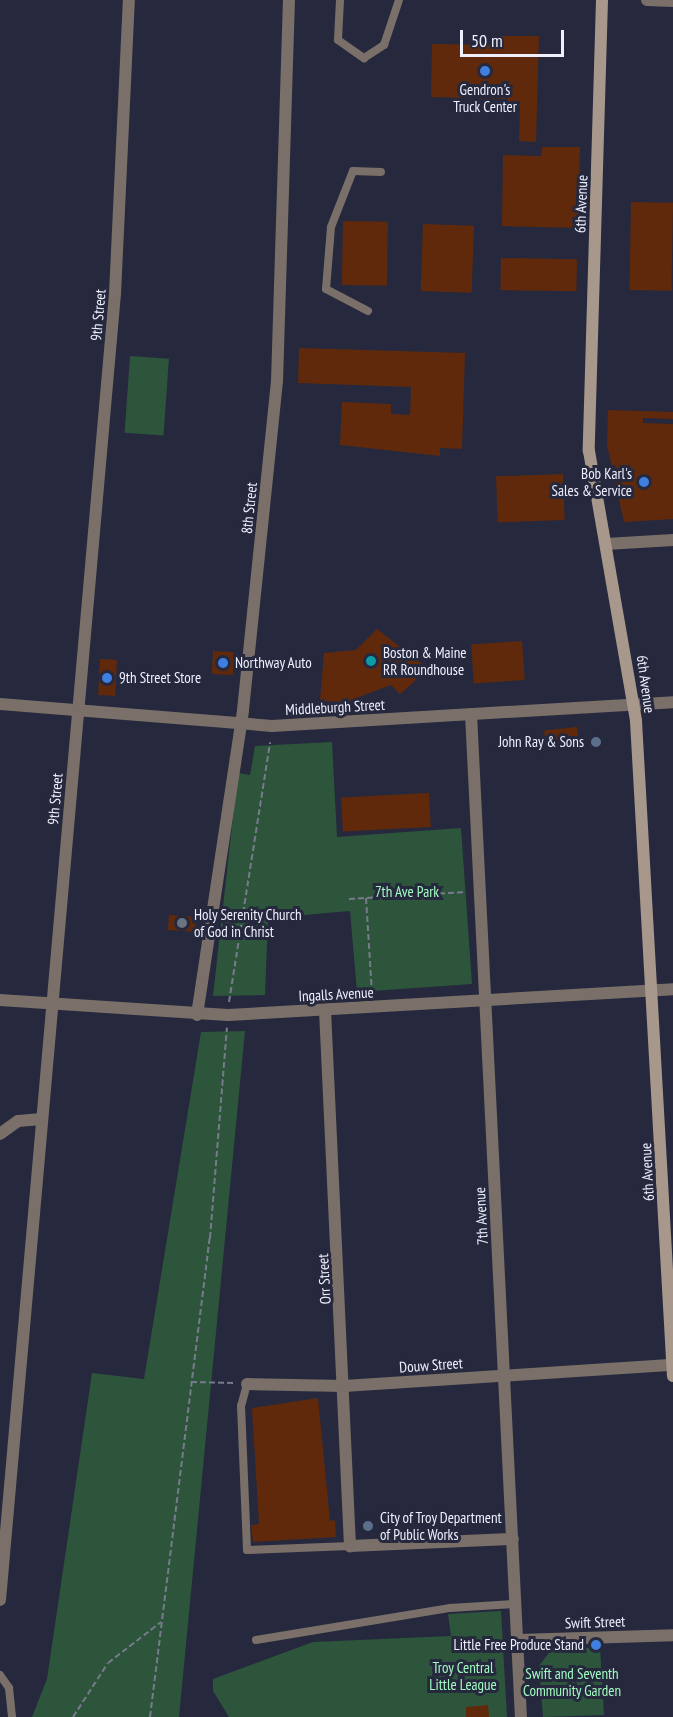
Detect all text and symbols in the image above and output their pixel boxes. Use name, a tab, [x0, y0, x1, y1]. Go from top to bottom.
scale bar	[463, 18, 566, 56]
text: 50 m	[471, 29, 503, 52]
marker: Gendron's Truck Center	[478, 64, 492, 78]
place label: Gendron's Truck Center	[453, 80, 517, 115]
street label: 6th Avenue	[571, 174, 591, 234]
street label: 9th Street	[87, 288, 109, 342]
place label: Bob Karl's Sales & Service	[552, 464, 632, 499]
marker: Bob Karl's Sales & Service	[637, 475, 651, 489]
street label: 8th Street	[237, 481, 261, 535]
place label: Boston & Maine RR Roundhouse	[383, 643, 466, 678]
place label: Northway Auto	[235, 654, 313, 672]
marker: Boston & Maine RR Roundhouse	[364, 654, 378, 668]
street label: 6th Avenue	[633, 654, 659, 714]
marker: Northway Auto	[216, 656, 230, 670]
place label: 9th Street Store	[119, 669, 201, 687]
marker: 9th Street Store	[100, 671, 114, 685]
street label: Middleburgh Street	[285, 695, 385, 719]
place label: John Ray & Sons	[498, 733, 584, 751]
marker: John Ray & Sons	[589, 735, 603, 749]
street label: 9th Street	[44, 772, 66, 826]
park label: 7th Ave Park	[375, 883, 439, 901]
place label: Holy Serenity Church of God in Christ	[194, 905, 302, 940]
marker: Holy Serenity Church of God in Christ	[175, 916, 189, 930]
street label: Ingalls Avenue	[298, 983, 374, 1005]
street label: 6th Avenue	[636, 1142, 658, 1202]
street label: 7th Avenue	[470, 1186, 492, 1246]
street label: Orr Street	[314, 1253, 334, 1305]
street label: Douw Street	[398, 1354, 464, 1376]
place label: City of Troy Department of Public Works	[380, 1508, 503, 1543]
marker: City of Troy Department of Public Works	[361, 1519, 375, 1533]
street label: Swift Street	[564, 1612, 626, 1632]
place label: Little Free Produce Stand	[454, 1636, 584, 1654]
marker: Little Free Produce Stand	[589, 1638, 603, 1652]
park label: Troy Central Little League	[429, 1658, 497, 1693]
park label: Swift and Seventh Community Garden	[523, 1664, 621, 1699]

